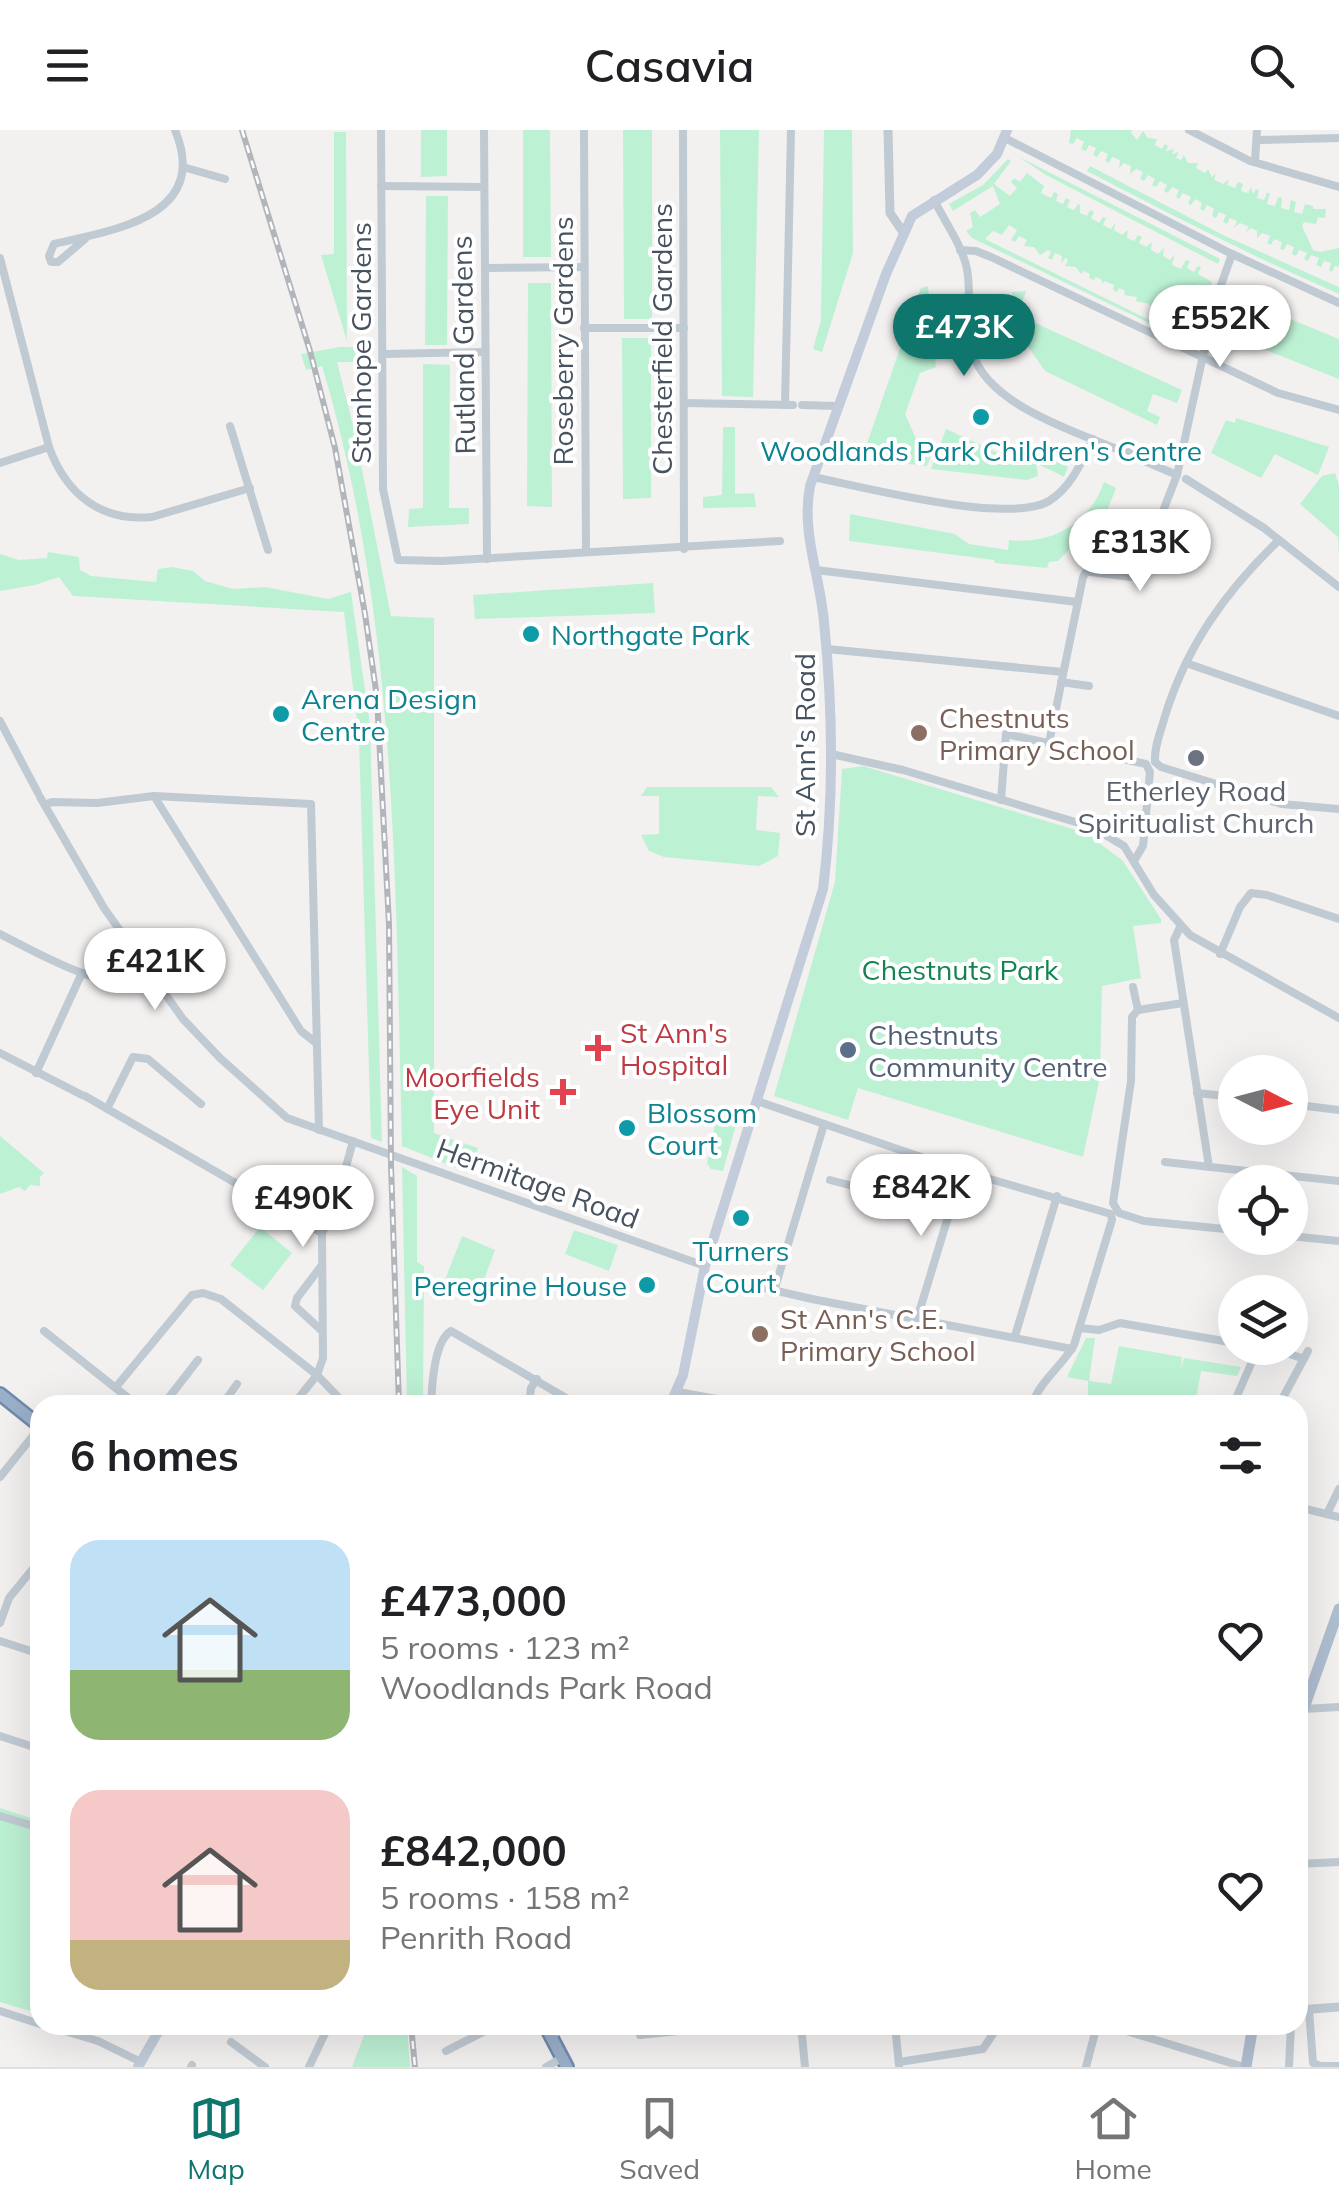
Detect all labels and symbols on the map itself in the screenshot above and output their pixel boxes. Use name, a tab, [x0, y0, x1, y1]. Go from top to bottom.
street label: Chesterfield Gardens	[644, 203, 679, 475]
street label: Roseberry Gardens	[545, 216, 580, 466]
street label: Stanhope Gardens	[343, 222, 378, 464]
street label: Rutland Gardens	[444, 235, 482, 455]
pin: £552K	[1150, 285, 1290, 370]
pin: £473K	[894, 294, 1034, 379]
marker: Woodlands Park Children's Centre	[970, 406, 992, 428]
place label: Woodlands Park Children's Centre	[760, 433, 1202, 468]
pin: £313K	[1070, 509, 1210, 594]
place label: Northgate Park	[551, 617, 750, 652]
marker: Northgate Park	[520, 623, 542, 645]
street label: St Ann's Road	[787, 653, 822, 837]
place label: Arena Design Centre	[301, 681, 477, 748]
place label: Chestnuts Primary School	[939, 700, 1135, 767]
marker: Arena Design Centre	[270, 703, 292, 725]
marker: Chestnuts Primary School	[908, 722, 930, 744]
marker: Etherley Road Spiritualist Church	[1185, 747, 1207, 769]
place label: Etherley Road Spiritualist Church	[1078, 773, 1314, 840]
pin: £421K	[85, 928, 225, 1013]
park label: Chestnuts Park	[862, 952, 1059, 987]
place label: St Ann's Hospital	[620, 1015, 728, 1082]
place label: Chestnuts Community Centre	[868, 1017, 1108, 1084]
marker: St Ann's Hospital	[585, 1035, 611, 1061]
marker: Chestnuts Community Centre	[837, 1039, 859, 1061]
north arrow	[1218, 1055, 1308, 1145]
place label: Moorfields Eye Unit	[404, 1059, 540, 1126]
marker: Moorfields Eye Unit	[550, 1079, 576, 1105]
place label: Blossom Court	[647, 1095, 757, 1162]
marker: Blossom Court	[616, 1117, 638, 1139]
street label: Hermitage Road	[432, 1130, 644, 1236]
pin: £842K	[851, 1154, 991, 1239]
pin: £490K	[233, 1165, 373, 1250]
marker: Turners Court	[730, 1207, 752, 1229]
place label: Turners Court	[693, 1233, 789, 1300]
place label: Peregrine House	[414, 1268, 627, 1303]
marker: Peregrine House	[636, 1274, 658, 1296]
place label: St Ann's C.E. Primary School	[780, 1301, 976, 1368]
marker: St Ann's C.E. Primary School	[749, 1323, 771, 1345]

